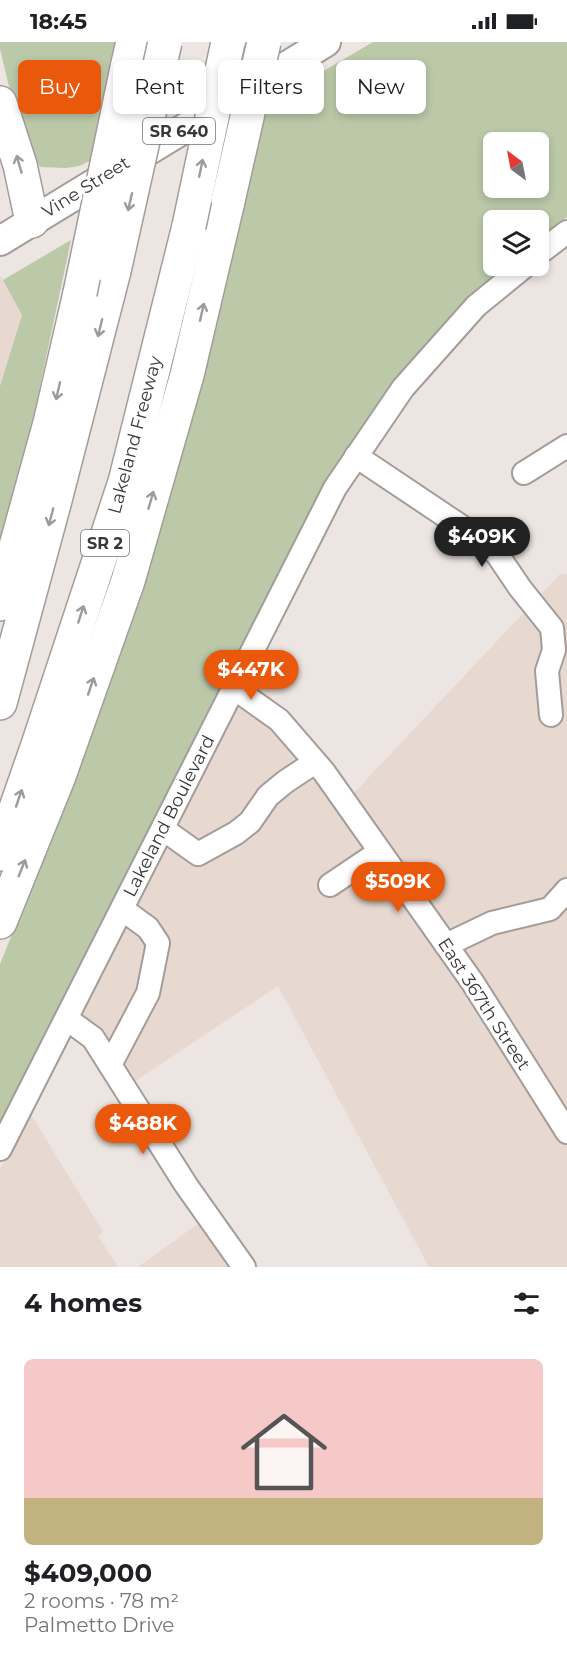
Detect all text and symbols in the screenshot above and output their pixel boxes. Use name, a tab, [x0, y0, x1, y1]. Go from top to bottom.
text: 18:45	[30, 8, 87, 35]
chip: Buy	[18, 60, 101, 114]
chip: Rent	[113, 60, 206, 114]
chip: Filters	[218, 60, 324, 114]
chip: New	[336, 60, 426, 114]
road number: SR 640	[143, 118, 215, 144]
north arrow	[483, 132, 549, 198]
map controls	[483, 132, 549, 276]
street label: Vine Street	[38, 151, 134, 223]
one-way arrow	[13, 155, 24, 174]
one-way arrow	[196, 159, 207, 179]
one-way arrow	[123, 192, 135, 211]
button: layers	[483, 210, 549, 276]
one-way arrow	[196, 303, 208, 322]
one-way arrow	[93, 318, 105, 337]
street label: Lakeland Freeway	[103, 354, 167, 516]
one-way arrow	[51, 381, 63, 400]
one-way arrow	[146, 491, 157, 510]
one-way arrow	[44, 507, 56, 526]
pin: $409K	[440, 517, 524, 568]
text: $409K	[448, 524, 516, 548]
road number: SR 2	[81, 530, 129, 556]
one-way arrow	[77, 605, 88, 624]
pin: $447K	[209, 650, 293, 701]
text: $447K	[218, 657, 284, 681]
one-way arrow	[87, 677, 98, 695]
street label: Lakeland Boulevard	[119, 731, 219, 901]
one-way arrow	[15, 790, 26, 808]
one-way arrow	[17, 859, 28, 877]
pin: $509K	[356, 862, 440, 913]
text: $509K	[365, 869, 431, 893]
street label: East 367th Street	[433, 934, 535, 1074]
pin: $488K	[101, 1104, 185, 1155]
text: $488K	[109, 1111, 177, 1135]
text: 4 homes	[24, 1287, 142, 1319]
icon: filters	[510, 1287, 543, 1320]
icon: home	[230, 1398, 338, 1506]
text: $409,000	[24, 1557, 152, 1589]
text: 2 rooms · 78 m²	[24, 1589, 179, 1613]
text: Palmetto Drive	[24, 1613, 174, 1637]

